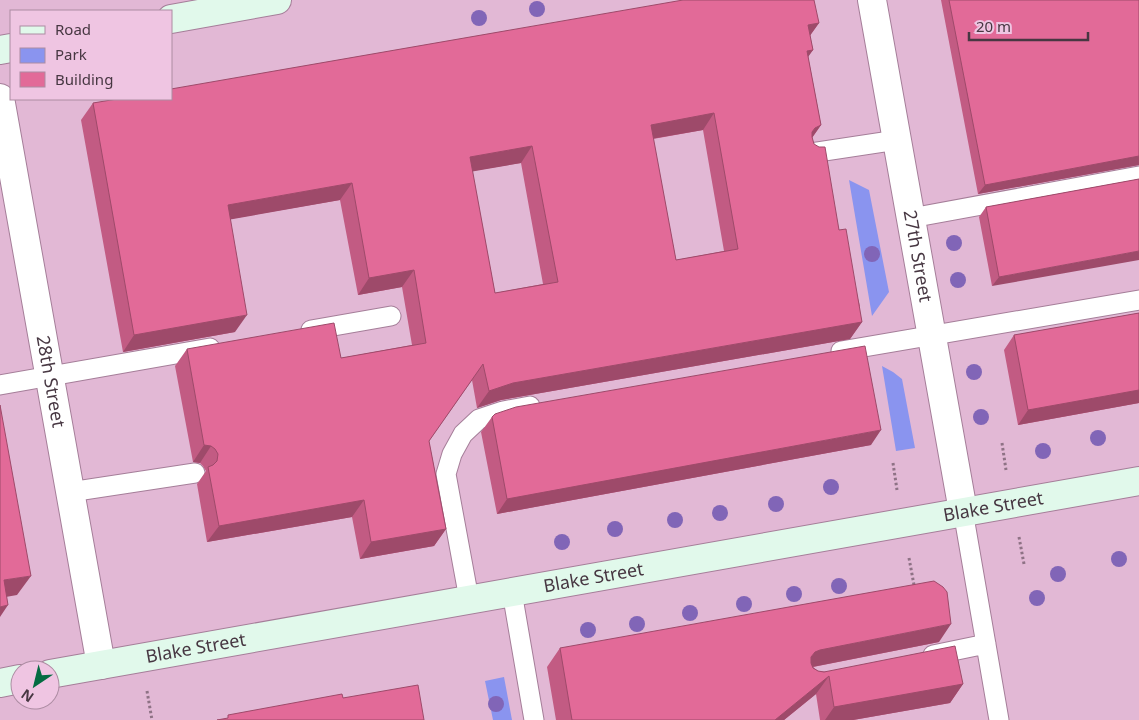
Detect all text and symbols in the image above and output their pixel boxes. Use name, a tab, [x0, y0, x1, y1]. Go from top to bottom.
legend	[10, 10, 172, 100]
scale bar	[969, 10, 1088, 42]
text: 20 m	[976, 16, 1011, 36]
text: Road	[55, 19, 91, 39]
text: Park	[55, 44, 87, 64]
text: Building	[55, 69, 113, 89]
street label: 27th Street	[899, 208, 939, 304]
street label: 28th Street	[32, 333, 72, 430]
street label: Blake Street	[941, 485, 1046, 526]
street label: Blake Street	[541, 556, 646, 597]
street label: Blake Street	[144, 626, 248, 668]
north arrow	[10, 660, 60, 710]
text: N	[17, 685, 37, 707]

